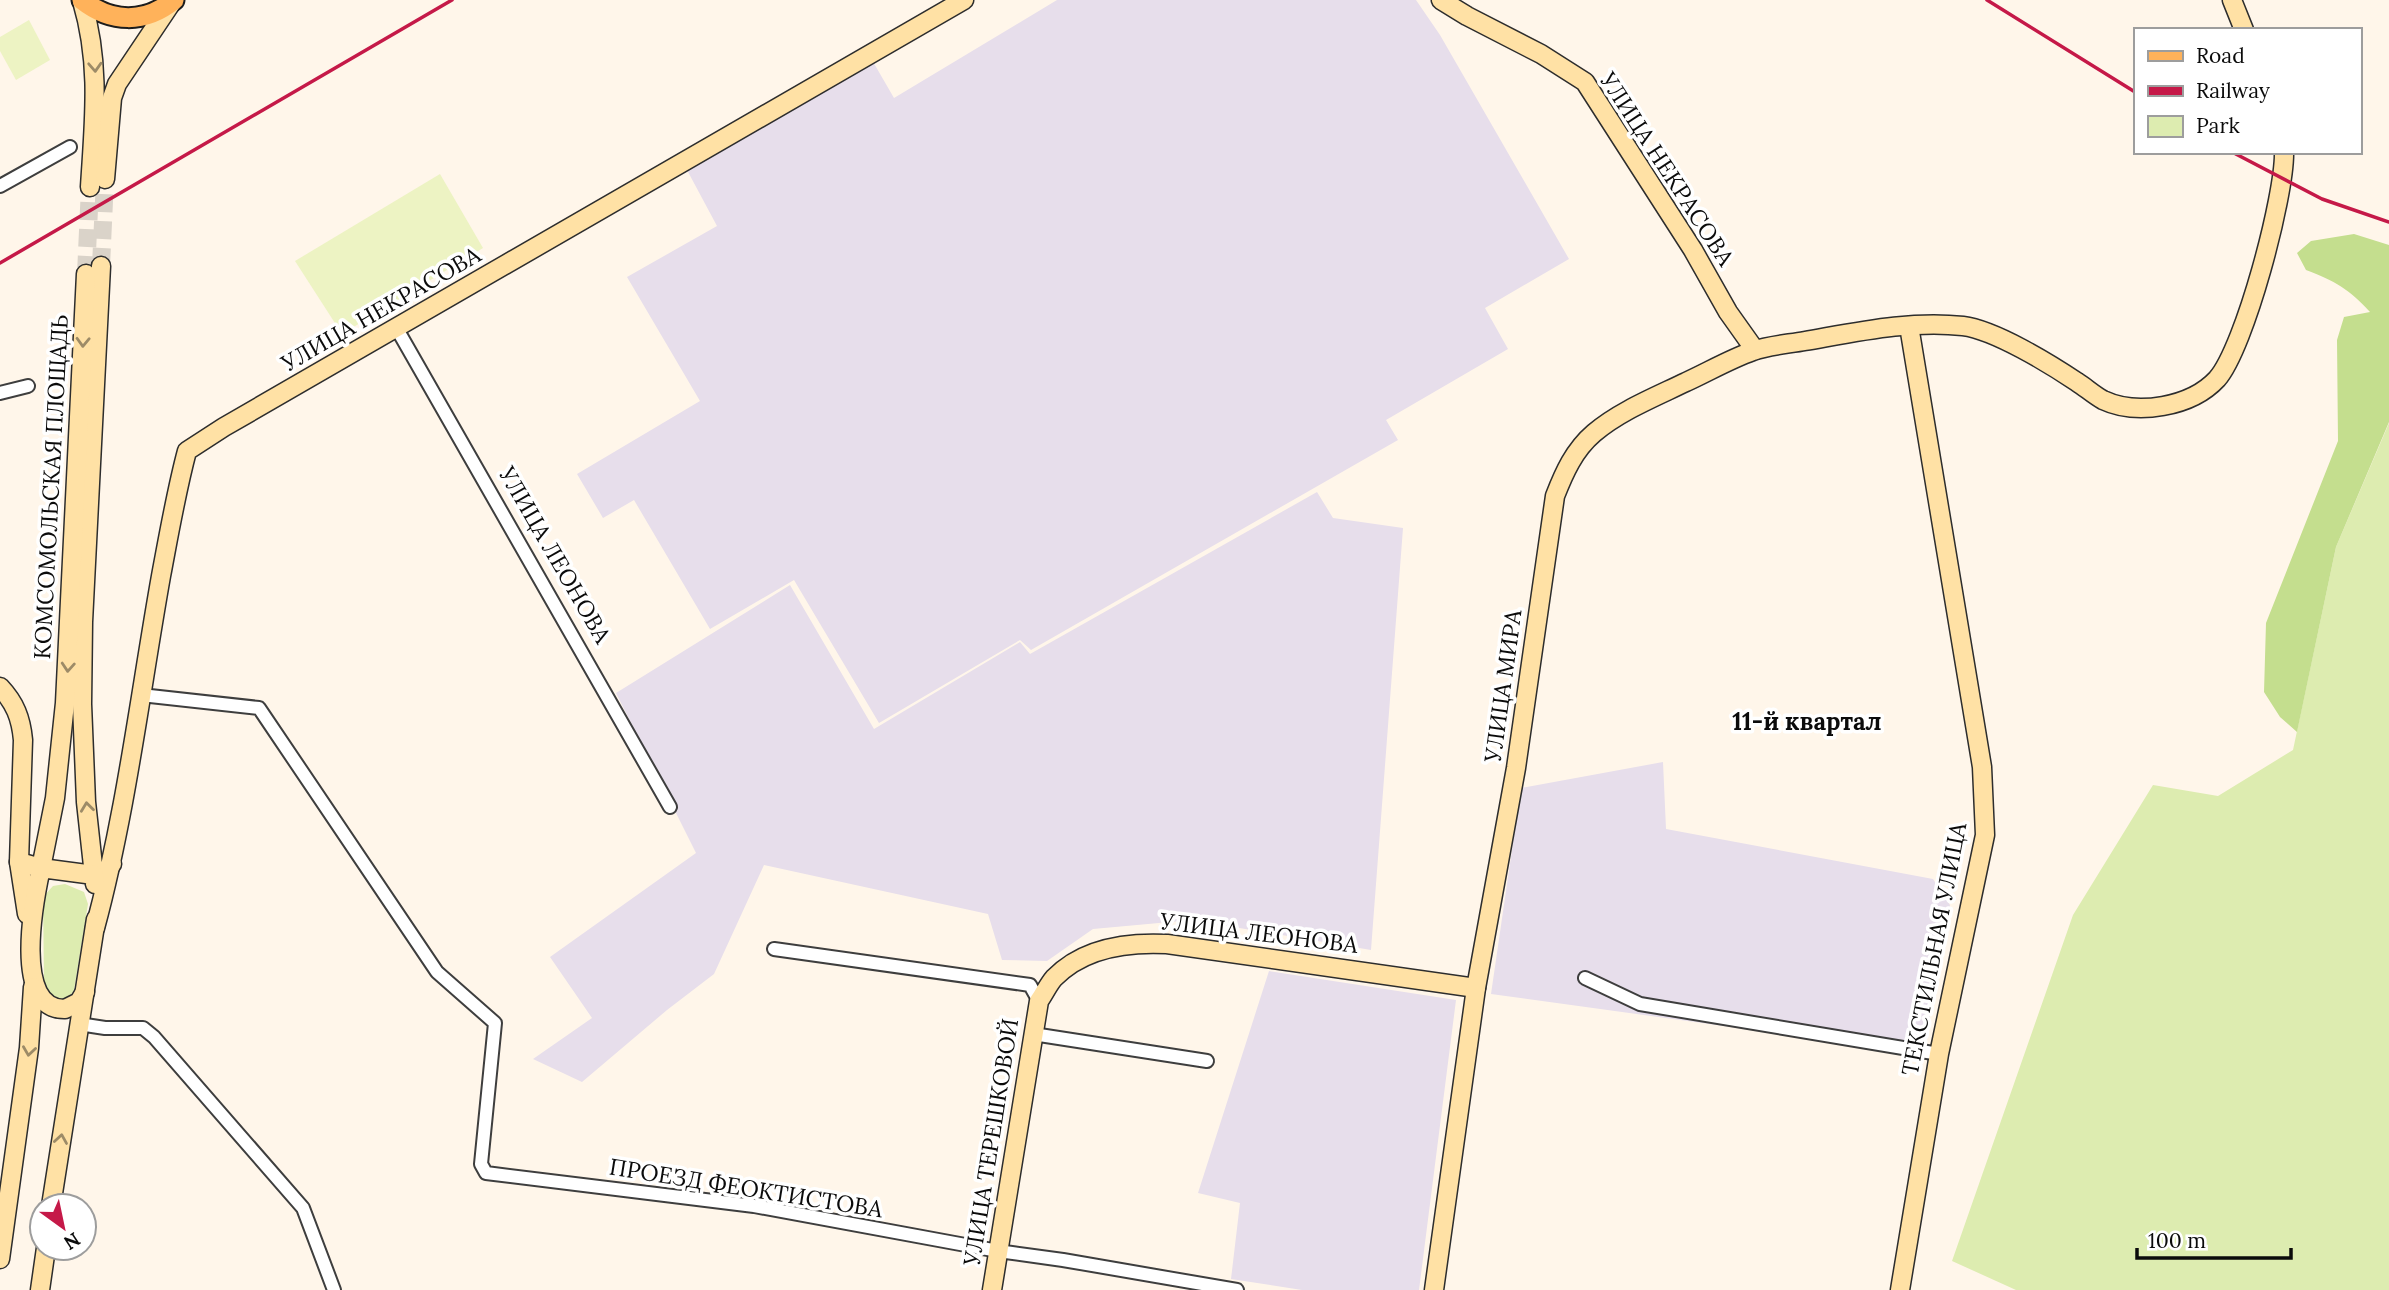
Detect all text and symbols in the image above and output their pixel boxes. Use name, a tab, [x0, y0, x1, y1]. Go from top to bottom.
legend	[2134, 28, 2361, 154]
text: Road	[2196, 42, 2245, 69]
one-way arrow	[87, 62, 102, 73]
street label: УЛИЦА НЕКРАСОВА	[1593, 66, 1741, 271]
text: Railway	[2196, 77, 2270, 104]
text: Park	[2196, 112, 2240, 139]
street label: УЛИЦА НЕКРАСОВА	[275, 239, 486, 378]
street label: КОМСОМОЛЬСКАЯ ПЛОЩАДЬ	[27, 314, 74, 660]
one-way arrow	[75, 337, 90, 348]
street label: УЛИЦА ЛЕОНОВА	[493, 460, 618, 649]
street label: УЛИЦА МИРА	[1477, 607, 1528, 765]
one-way arrow	[60, 662, 75, 673]
district label: 11-й квартал	[1732, 706, 1882, 737]
one-way arrow	[79, 801, 94, 813]
street label: ТЕКСТИЛЬНАЯ УЛИЦА	[1895, 819, 1972, 1078]
street label: УЛИЦА ЛЕОНОВА	[1158, 906, 1360, 959]
street label: УЛИЦА ТЕРЕШКОВОЙ	[956, 1016, 1024, 1269]
one-way arrow	[21, 1045, 36, 1057]
one-way arrow	[54, 1133, 69, 1144]
street label: ПРОЕЗД ФЕОКТИСТОВА	[607, 1152, 885, 1224]
north arrow	[28, 1192, 98, 1262]
scale bar	[2137, 1216, 2291, 1260]
text: N	[59, 1227, 85, 1255]
text: 100 m	[2148, 1227, 2206, 1254]

